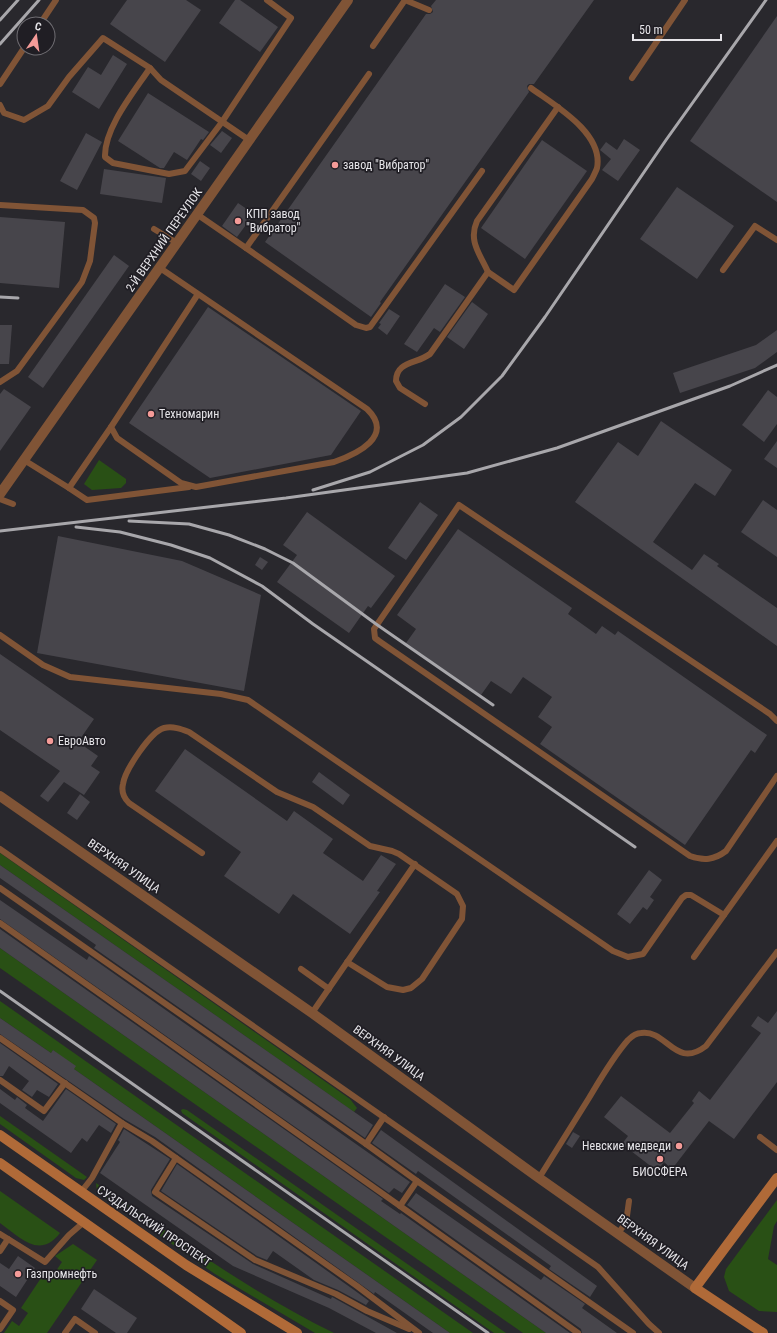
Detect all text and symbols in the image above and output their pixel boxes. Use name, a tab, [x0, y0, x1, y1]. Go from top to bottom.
north arrow	[16, 16, 56, 56]
scale bar	[633, 16, 721, 42]
text: С	[34, 20, 43, 34]
text: 50 m	[639, 23, 663, 37]
place label: завод "Вибратор"	[343, 158, 429, 172]
marker: завод "Вибратор"	[330, 160, 340, 170]
street label: 2-Й ВЕРХНИЙ ПЕРЕУЛОК	[122, 185, 205, 295]
place label: КПП завод "Вибратор"	[246, 207, 300, 235]
marker: КПП завод "Вибратор"	[233, 216, 243, 226]
place label: Техномарин	[159, 407, 219, 421]
marker: Техномарин	[146, 409, 156, 419]
place label: ЕвроАвто	[58, 734, 106, 748]
marker: ЕвроАвто	[45, 736, 55, 746]
street label: ВЕРХНЯЯ УЛИЦА	[85, 836, 163, 896]
street label: ВЕРХНЯЯ УЛИЦА	[350, 1022, 428, 1084]
place label: Невские медведи	[582, 1139, 671, 1153]
marker: Невские медведи	[674, 1141, 684, 1151]
marker: БИОСФЕРА	[655, 1154, 665, 1164]
place label: БИОСФЕРА	[633, 1165, 688, 1179]
street label: СУЗДАЛЬСКИЙ ПРОСПЕКТ	[94, 1182, 214, 1269]
street label: ВЕРХНЯЯ УЛИЦА	[614, 1211, 692, 1273]
place label: Газпромнефть	[26, 1267, 97, 1281]
marker: Газпромнефть	[13, 1269, 23, 1279]

